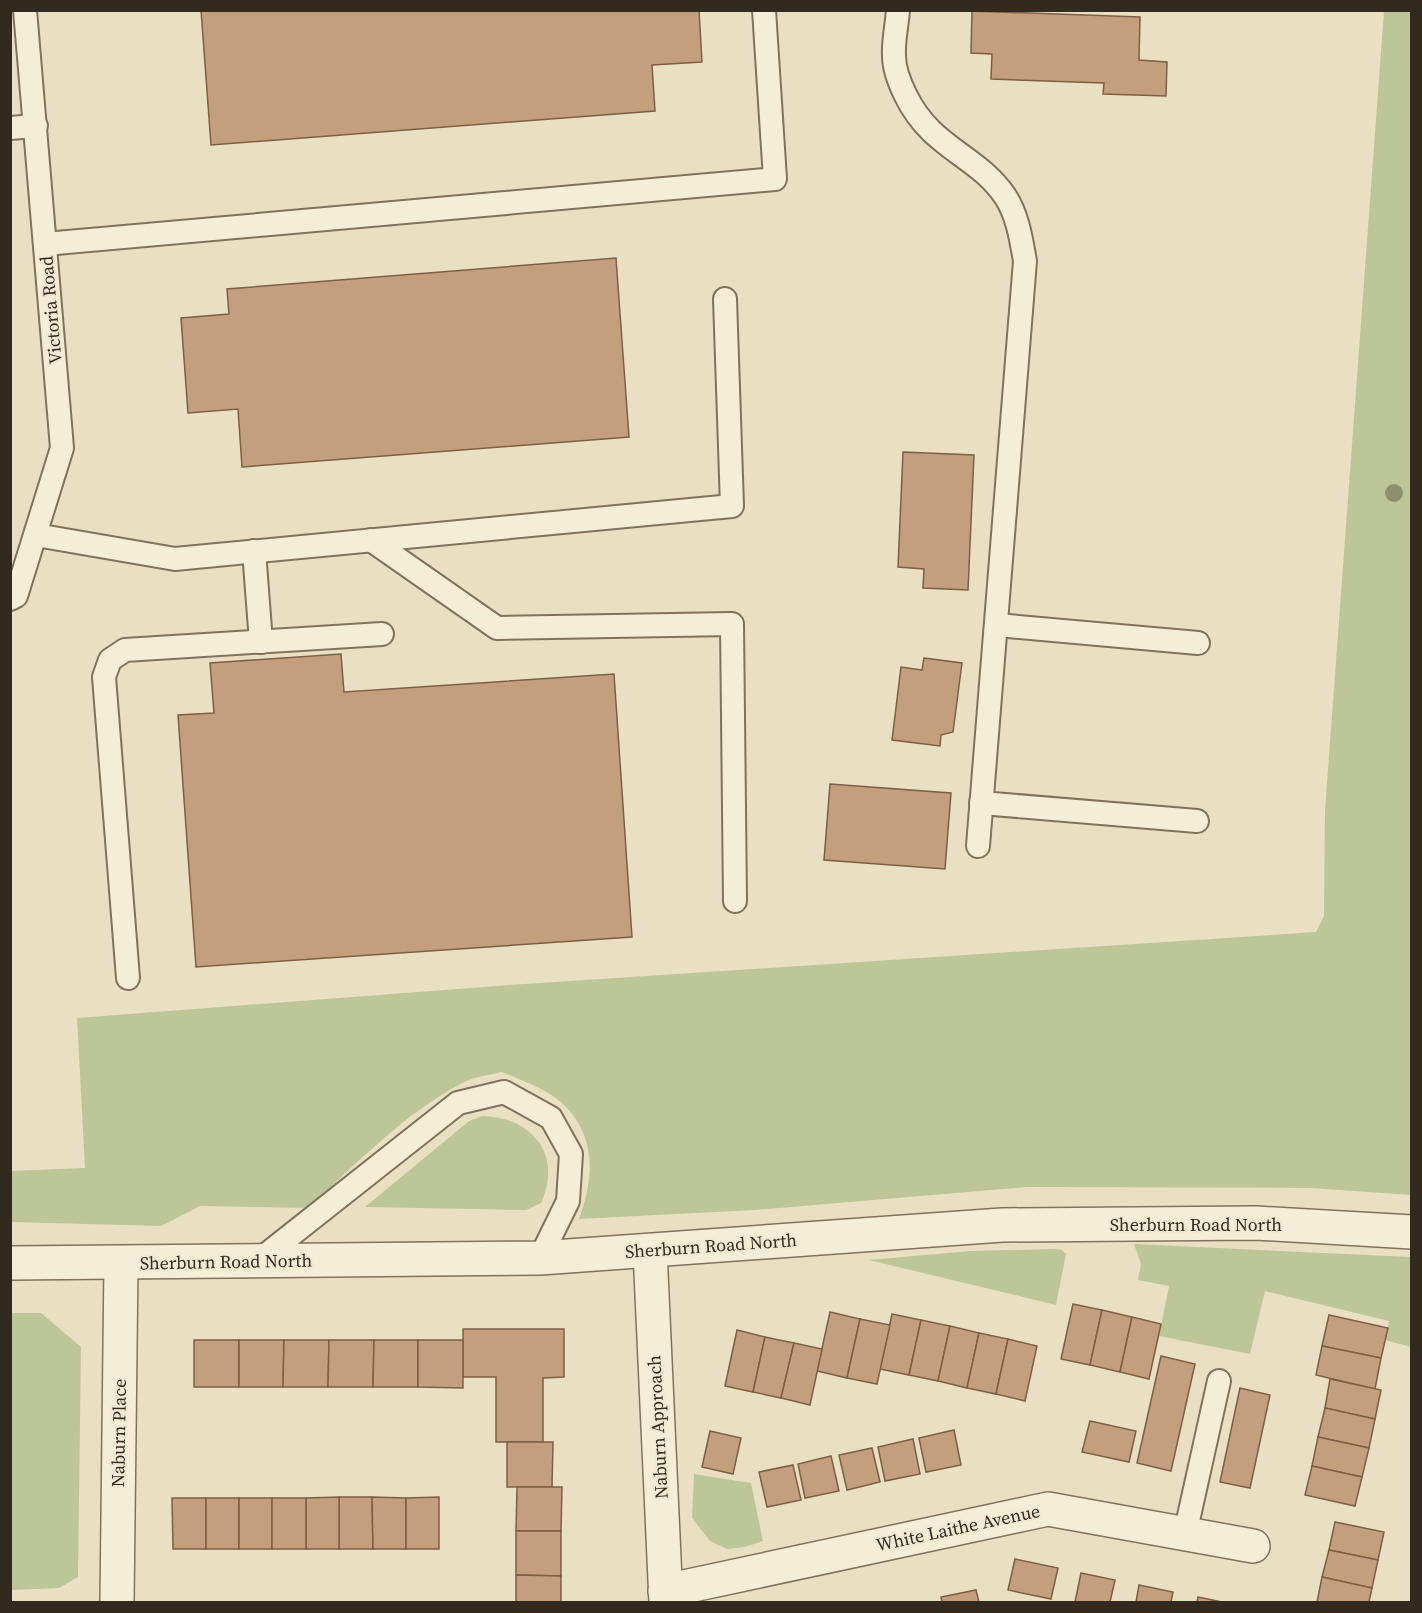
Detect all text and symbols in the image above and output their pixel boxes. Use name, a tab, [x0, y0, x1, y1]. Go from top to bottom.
street label: Victoria Road	[33, 255, 68, 365]
street label: Sherburn Road North	[1110, 1212, 1282, 1237]
street label: Sherburn Road North	[624, 1227, 798, 1264]
street label: Sherburn Road North	[140, 1247, 313, 1276]
street label: Naburn Approach	[641, 1354, 674, 1499]
street label: Naburn Place	[105, 1379, 132, 1487]
street label: White Laithe Avenue	[874, 1498, 1042, 1557]

